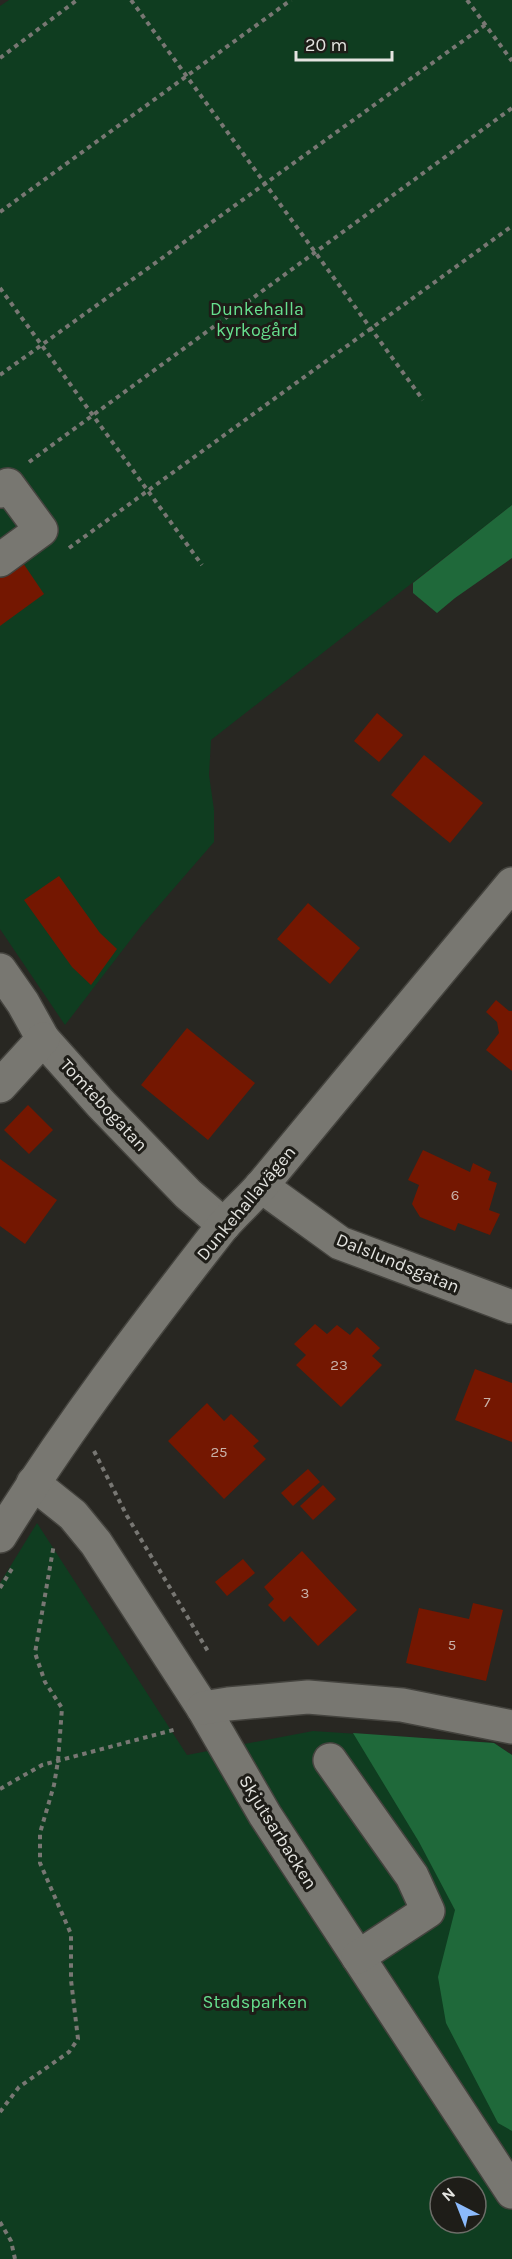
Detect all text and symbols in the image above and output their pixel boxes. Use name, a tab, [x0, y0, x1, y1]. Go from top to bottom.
scale bar	[296, 24, 392, 62]
text: 20 m	[305, 34, 347, 56]
park label: Dunkehalla kyrkogård	[210, 298, 304, 341]
street label: Tomtebogatan	[56, 1054, 152, 1156]
street label: Dunkehallavägen	[192, 1141, 300, 1265]
house number: 6	[451, 1186, 459, 1204]
street label: Dalslundsgatan	[333, 1228, 463, 1298]
house number: 23	[330, 1356, 348, 1374]
house number: 7	[483, 1393, 491, 1411]
house number: 25	[210, 1443, 228, 1461]
house number: 3	[301, 1584, 309, 1602]
house number: 5	[448, 1636, 456, 1654]
street label: Skjutsarbacken	[234, 1771, 322, 1893]
park label: Stadsparken	[203, 1991, 307, 2013]
north arrow	[428, 2175, 488, 2235]
text: N	[438, 2183, 459, 2205]

